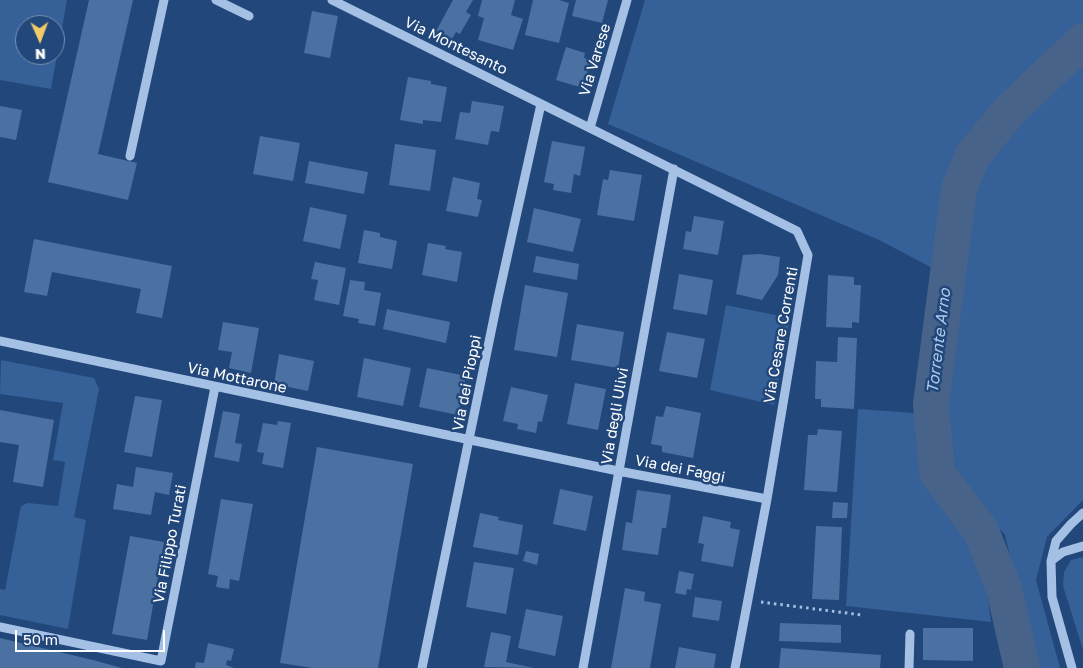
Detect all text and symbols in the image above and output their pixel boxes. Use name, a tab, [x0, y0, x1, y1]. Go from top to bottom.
street label: Via Montesanto	[402, 13, 510, 79]
north arrow	[15, 15, 65, 65]
street label: Via Varese	[575, 22, 615, 98]
text: N	[35, 46, 46, 63]
street label: Via Cesare Correnti	[760, 265, 802, 405]
water label: Torrente Arno	[923, 288, 955, 394]
street label: Via dei Pioppi	[449, 334, 485, 432]
street label: Via Mottarone	[186, 359, 288, 397]
street label: Via degli Ulivi	[598, 366, 632, 466]
street label: Via dei Faggi	[633, 451, 727, 487]
street label: Via Filippo Turati	[150, 483, 190, 605]
scale bar	[18, 620, 168, 652]
text: 50 m	[23, 630, 58, 648]

